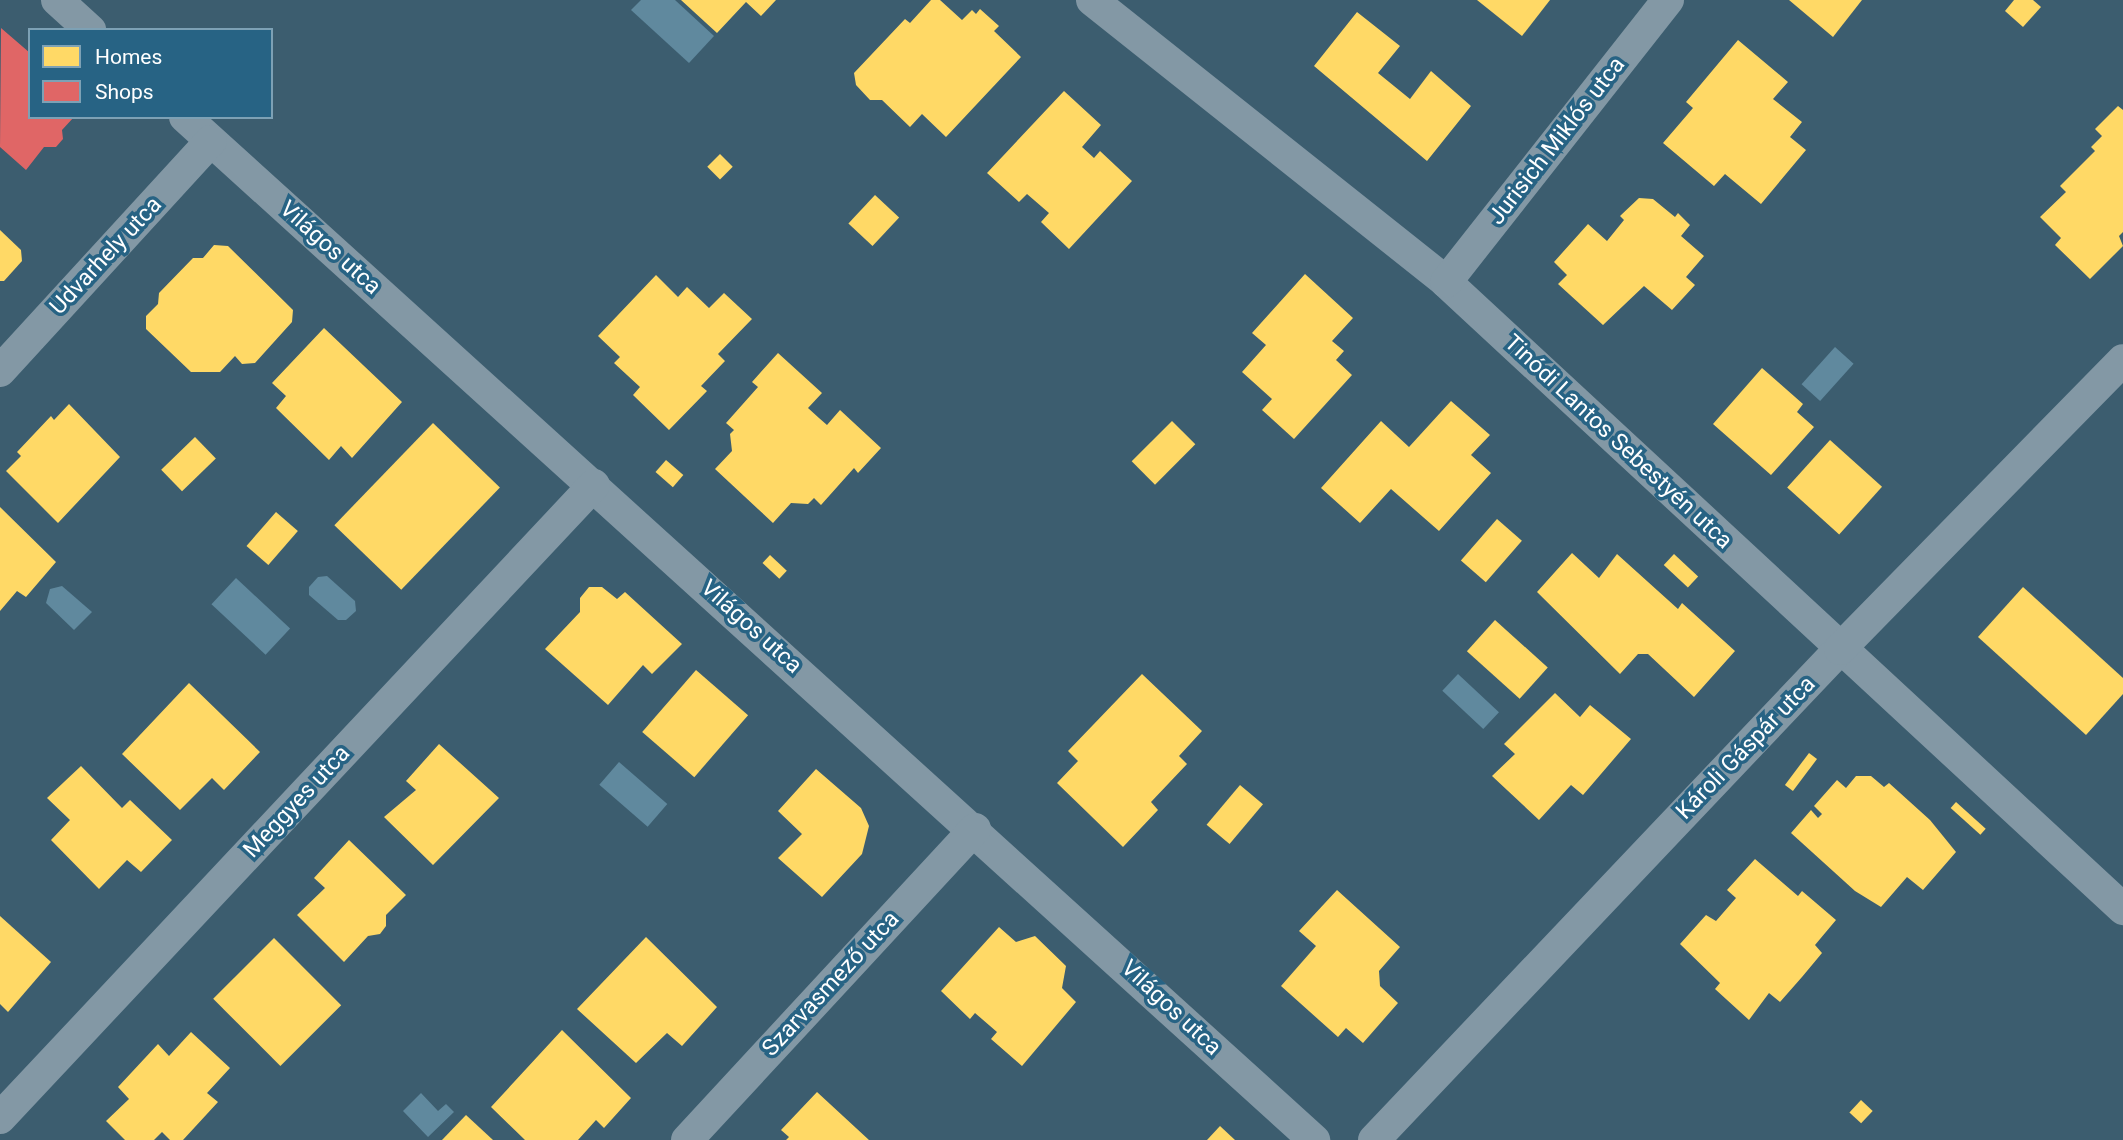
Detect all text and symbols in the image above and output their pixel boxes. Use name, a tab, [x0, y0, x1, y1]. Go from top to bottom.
legend	[28, 28, 273, 119]
text: Homes	[95, 45, 162, 69]
street label: Jurisich Miklós utca	[1483, 52, 1631, 230]
text: Shops	[95, 80, 154, 104]
street label: Udvarhely utca	[44, 191, 168, 321]
street label: Világos utca	[274, 195, 386, 301]
street label: Tinódi Lantos Sebestyén utca	[1498, 329, 1738, 555]
street label: Világos utca	[695, 574, 807, 680]
street label: Károli Gáspár utca	[1671, 671, 1821, 825]
street label: Meggyes utca	[238, 740, 356, 864]
street label: Szarvasmező utca	[757, 906, 905, 1062]
street label: Világos utca	[1115, 955, 1227, 1061]

